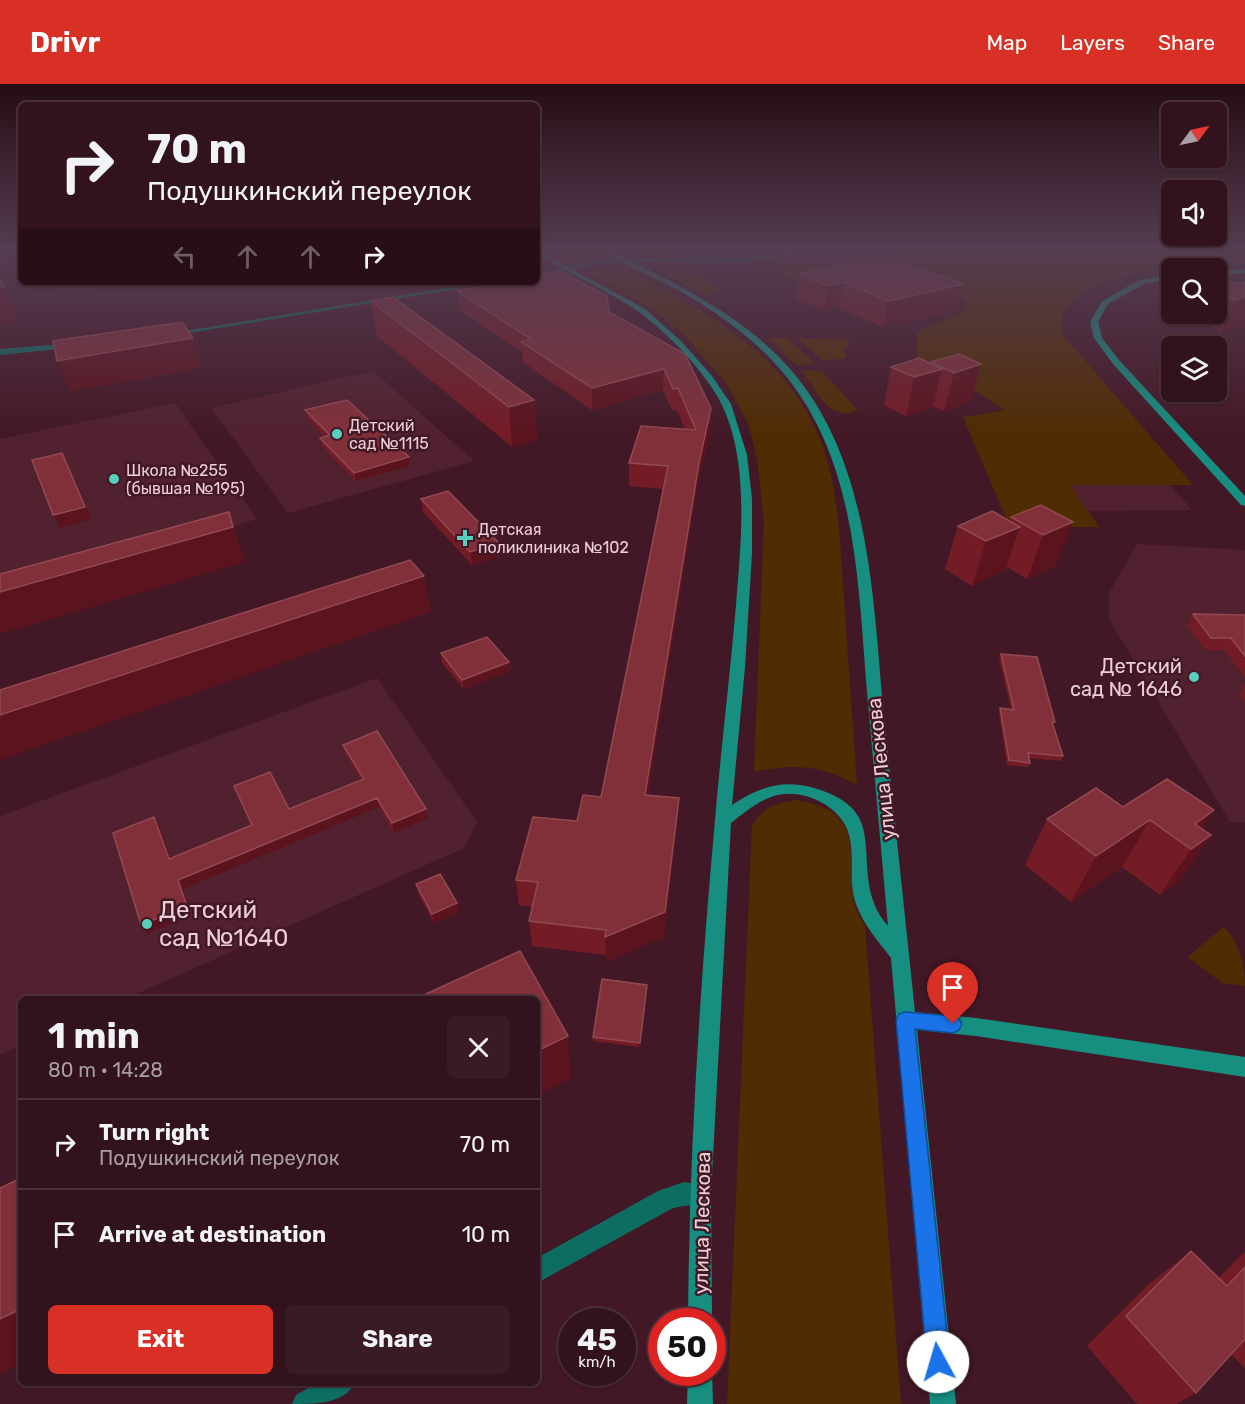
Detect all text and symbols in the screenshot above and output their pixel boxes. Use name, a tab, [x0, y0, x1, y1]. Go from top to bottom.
text: Drivr	[30, 26, 100, 59]
text: Map	[986, 30, 1027, 55]
text: Layers	[1060, 30, 1125, 55]
text: Share	[1158, 30, 1215, 55]
north arrow	[1161, 102, 1227, 168]
map controls	[1161, 102, 1227, 402]
text: 70 m	[147, 124, 247, 174]
icon: right	[48, 126, 126, 204]
text: Подушкинский переулок	[147, 175, 472, 207]
button: sound	[1161, 180, 1227, 246]
icon: left	[168, 240, 201, 273]
icon: ahead	[231, 240, 264, 273]
icon: ahead	[294, 240, 327, 273]
icon: right	[357, 240, 390, 273]
button: search	[1161, 258, 1227, 324]
button: layers	[1161, 336, 1227, 402]
place label: Детский сад №1115	[349, 416, 429, 453]
marker: Детский сад №1115	[330, 427, 344, 441]
place label: Школа №255 (бывшая №195)	[126, 461, 245, 498]
marker: Школа №255 (бывшая №195)	[107, 472, 121, 486]
place label: Детская поликлиника №102	[478, 520, 629, 557]
marker: Детская поликлиника №102	[456, 529, 474, 547]
place label: Детский сад № 1646	[1070, 654, 1182, 701]
marker: Детский сад № 1646	[1187, 670, 1201, 684]
street label: улица Лескова	[862, 697, 900, 841]
place label: Детский сад №1640	[159, 896, 288, 952]
marker: Детский сад №1640	[140, 917, 154, 931]
pin	[927, 962, 978, 1024]
icon: arrive	[936, 971, 969, 1004]
text: 1 min	[48, 1014, 140, 1057]
button: close	[447, 1016, 510, 1079]
text: 80 m · 14:28	[48, 1058, 163, 1082]
text: Turn right	[99, 1119, 209, 1146]
icon: right	[48, 1128, 81, 1161]
text: 70 m	[460, 1131, 510, 1158]
text: Подушкинский переулок	[99, 1146, 339, 1170]
street label: улица Лескова	[689, 1151, 715, 1295]
icon: arrive	[48, 1218, 81, 1251]
text: Arrive at destination	[99, 1221, 326, 1248]
text: 10 m	[462, 1221, 510, 1248]
button: Exit	[48, 1305, 273, 1374]
button: Share	[285, 1305, 510, 1374]
speed limit sign: 50	[648, 1308, 726, 1386]
text: 45	[577, 1322, 617, 1358]
position arrow	[906, 1330, 970, 1394]
text: km/h	[578, 1353, 616, 1371]

